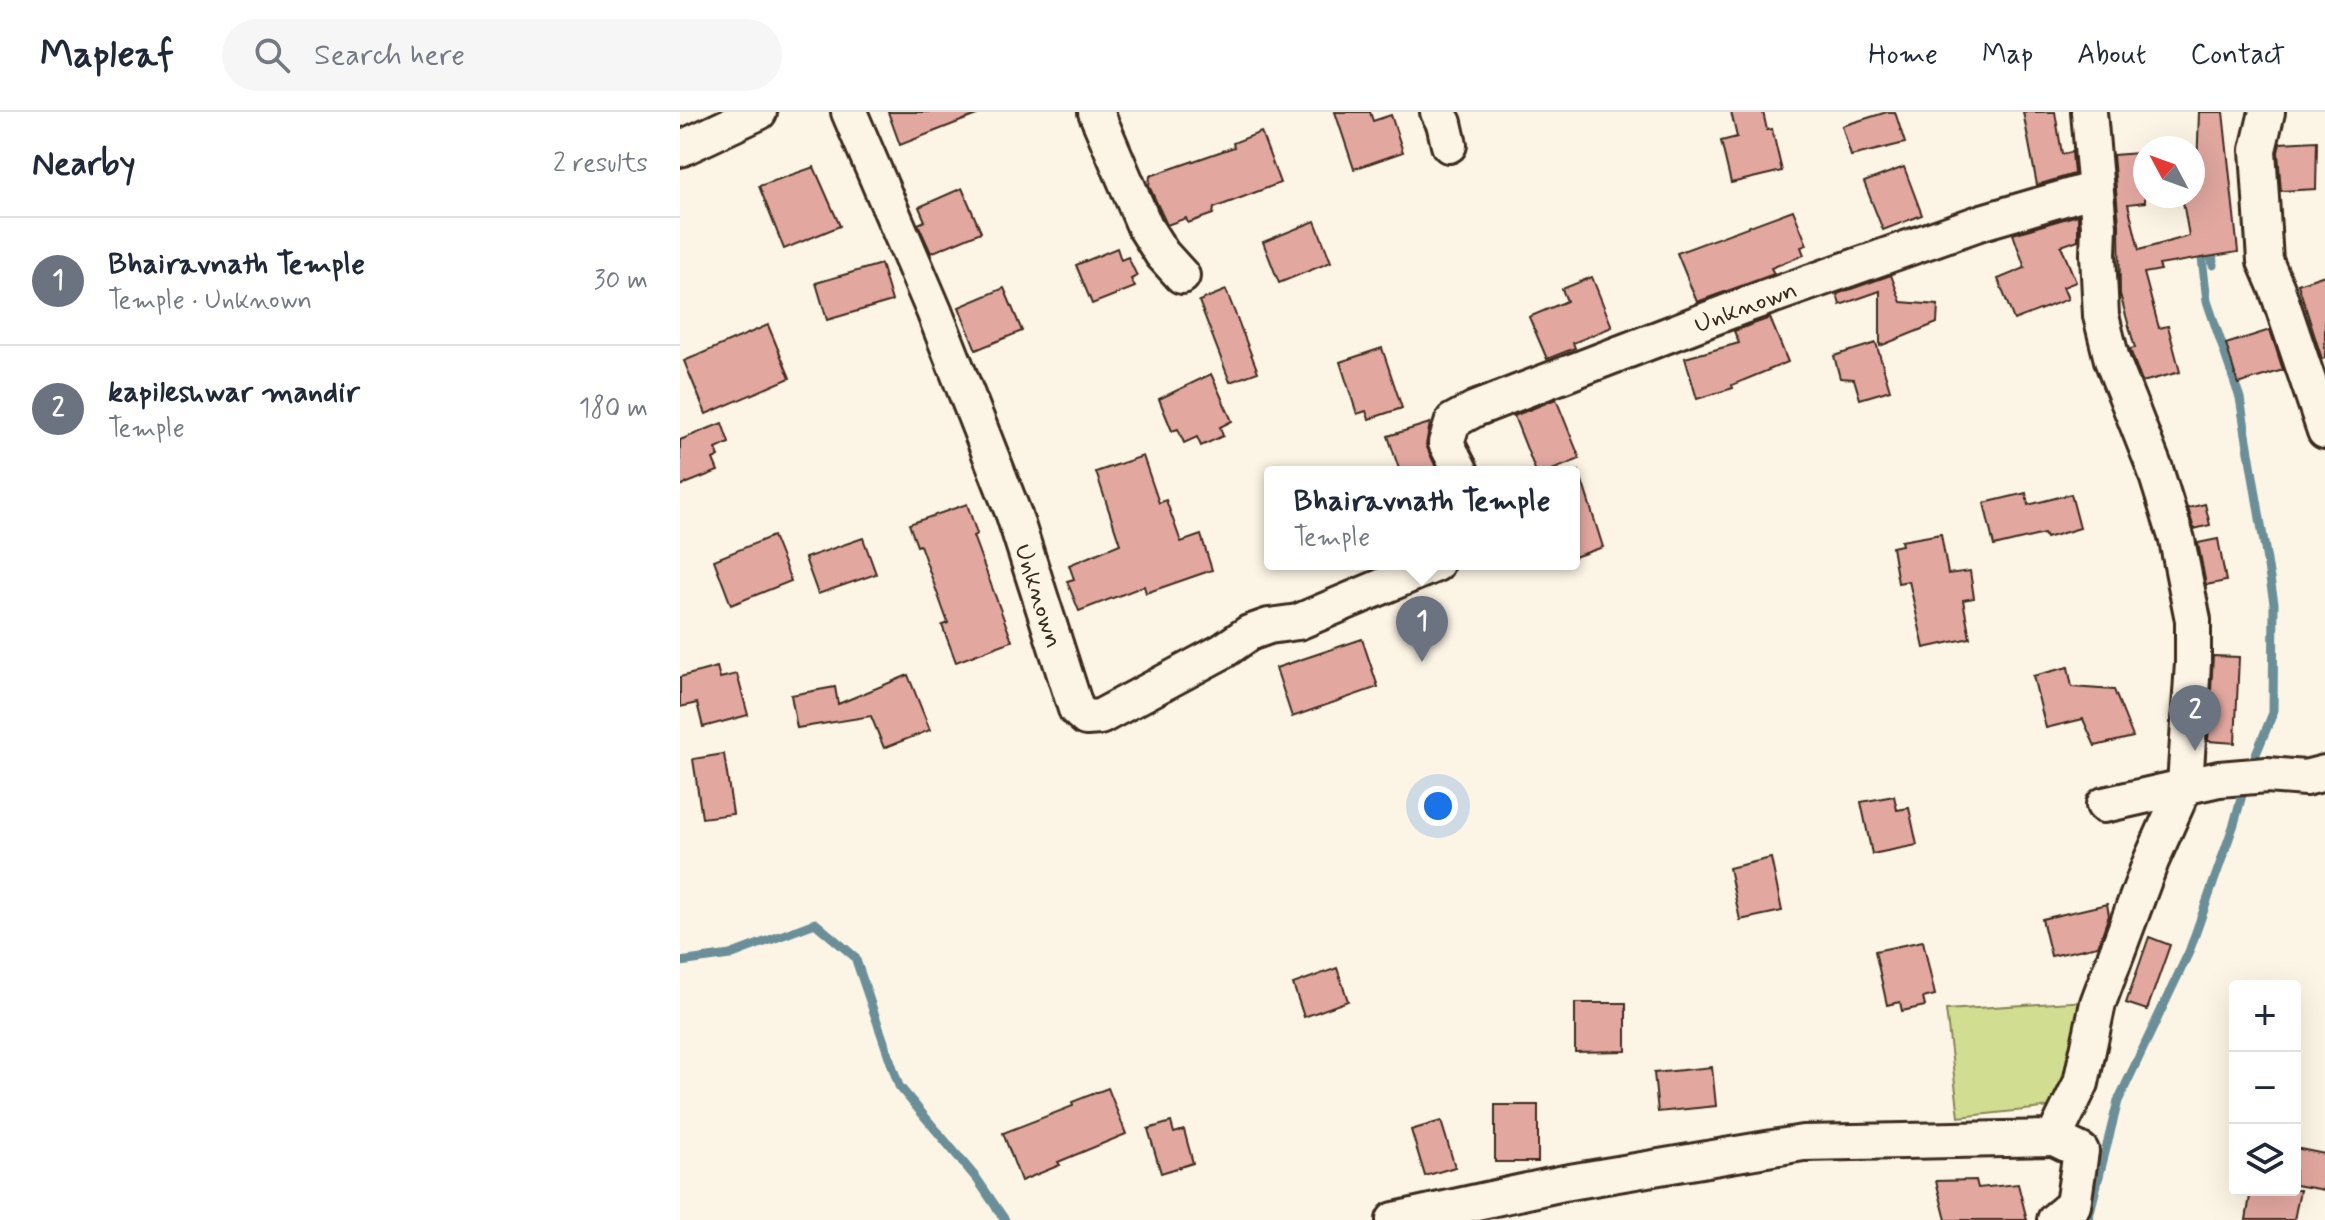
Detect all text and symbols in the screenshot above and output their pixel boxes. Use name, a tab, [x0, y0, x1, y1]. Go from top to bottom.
search box	[222, 19, 782, 91]
text: Mapleaf	[40, 31, 174, 80]
icon: search	[250, 33, 294, 77]
text: Search here	[314, 36, 465, 75]
text: Home	[1868, 37, 1938, 74]
text: Map	[1982, 37, 2033, 74]
text: About	[2077, 37, 2146, 74]
text: Contact	[2190, 37, 2285, 74]
north arrow	[2133, 136, 2205, 208]
text: Nearby	[32, 142, 136, 187]
text: 2 results	[553, 147, 648, 181]
text: Bhairavnath Temple	[108, 245, 365, 284]
text: 1	[52, 264, 64, 298]
text: 30 m	[594, 264, 648, 298]
street label: Unknown	[1689, 273, 1802, 342]
text: Temple · Unknown	[108, 284, 312, 318]
text: kapileshwar mandir	[108, 373, 360, 412]
text: 2	[52, 392, 64, 426]
text: 180 m	[579, 392, 648, 426]
text: Temple	[108, 412, 185, 446]
popup	[1264, 466, 1580, 570]
text: Bhairavnath Temple	[1293, 482, 1551, 521]
text: Temple	[1293, 521, 1370, 555]
street label: Unknown	[1005, 540, 1070, 652]
pin: 1	[1396, 596, 1448, 662]
pin: 2	[2169, 685, 2221, 751]
your location	[1418, 786, 1458, 826]
map controls	[2229, 980, 2301, 1196]
button: +	[2229, 980, 2301, 1052]
button: −	[2229, 1052, 2301, 1124]
button: layers	[2229, 1124, 2301, 1196]

